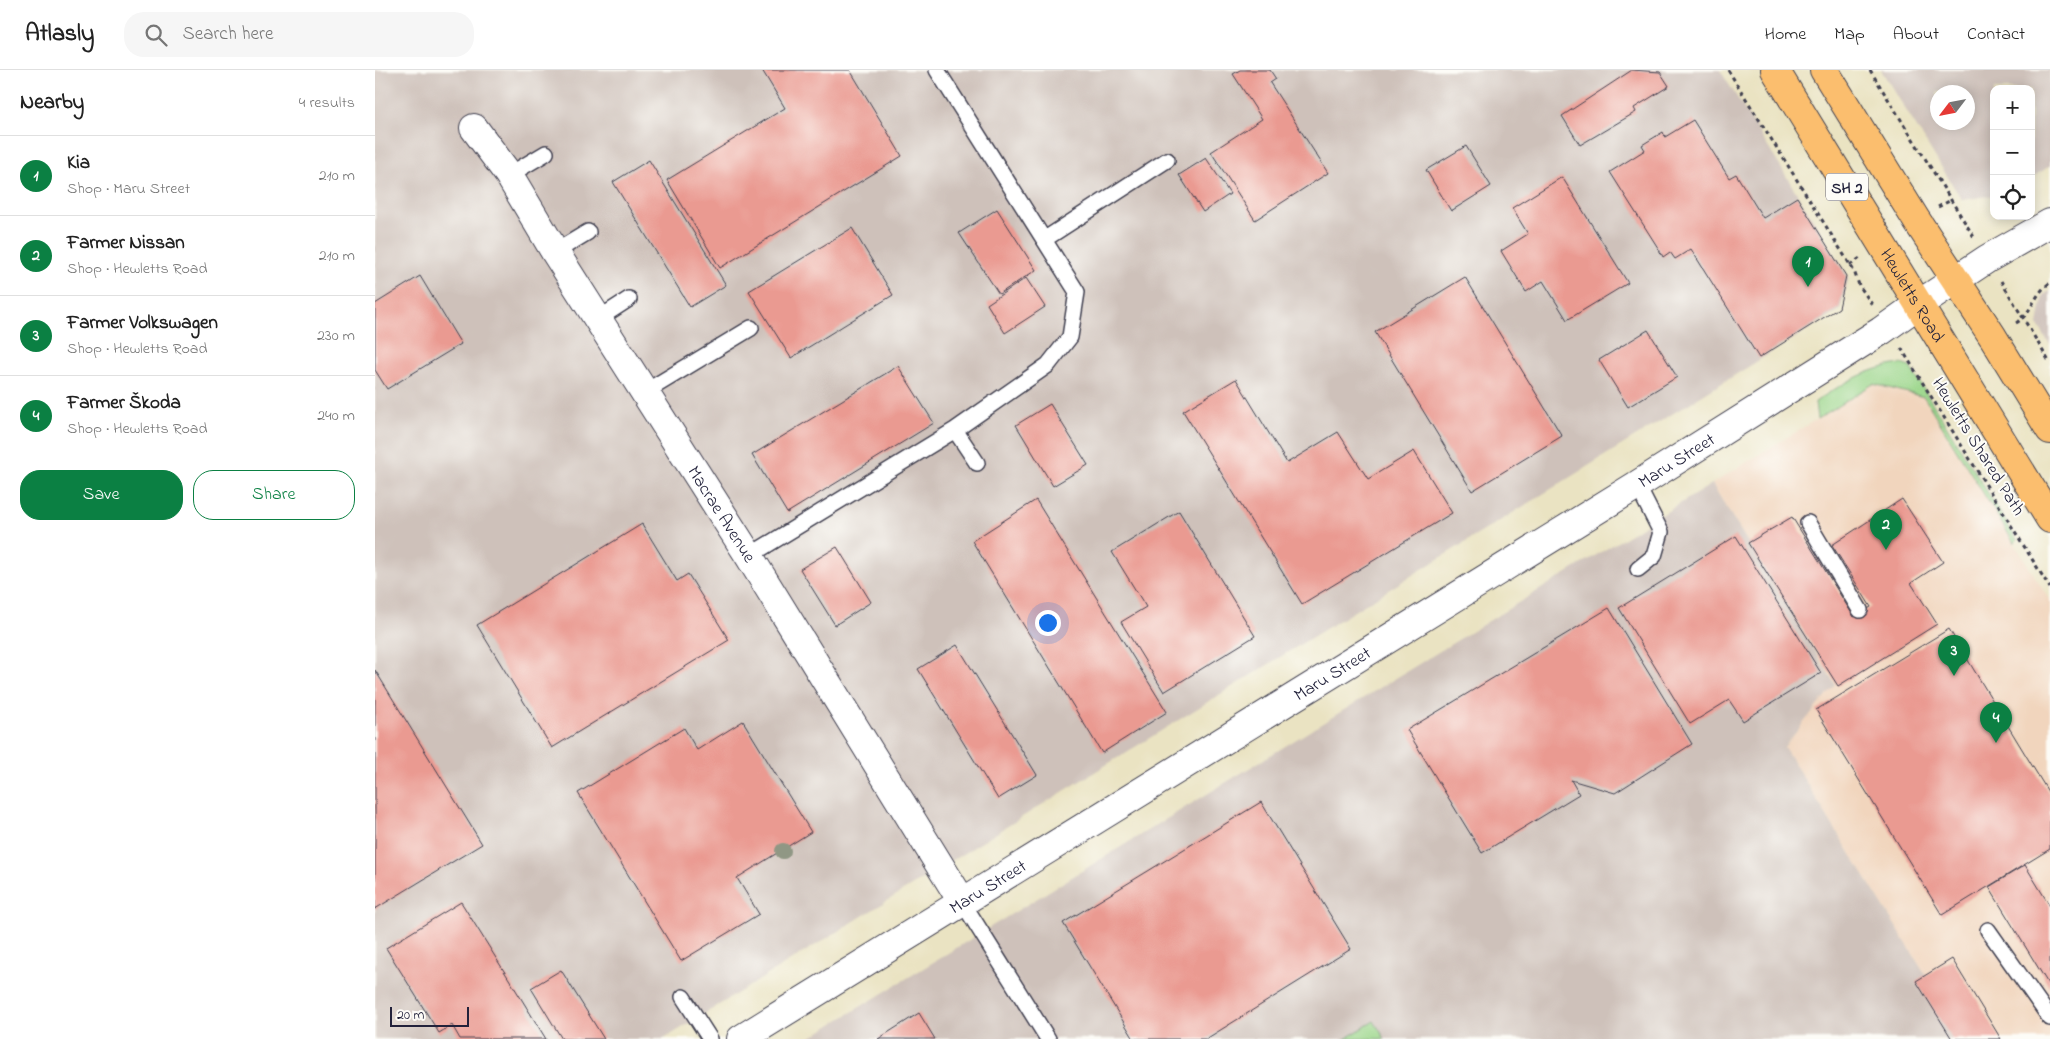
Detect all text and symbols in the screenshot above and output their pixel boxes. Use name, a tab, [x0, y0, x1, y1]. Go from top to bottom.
search box	[124, 12, 474, 57]
text: Atlasly	[25, 17, 94, 52]
icon: search	[142, 21, 170, 49]
text: Search here	[182, 21, 273, 48]
text: Home	[1765, 22, 1806, 48]
text: Map	[1834, 22, 1865, 48]
text: About	[1893, 22, 1939, 48]
text: Contact	[1967, 22, 2025, 48]
north arrow	[1930, 85, 1975, 130]
map controls	[1990, 85, 2035, 220]
button: +	[1990, 85, 2035, 130]
text: Nearby	[20, 88, 84, 118]
text: 4 results	[299, 91, 355, 115]
button: −	[1990, 130, 2035, 175]
text: Kia	[67, 150, 90, 177]
text: 1	[33, 164, 39, 188]
text: 210 m	[319, 164, 355, 188]
road number: SH 2	[1826, 174, 1868, 200]
button: locate	[1990, 175, 2035, 220]
text: Shop · Maru Street	[67, 177, 190, 201]
text: Farmer Nissan	[67, 230, 185, 257]
text: 2	[32, 244, 40, 268]
text: 210 m	[319, 244, 355, 268]
street label: Hewletts Road	[1872, 244, 1950, 348]
pin: 1	[1792, 246, 1824, 287]
text: Shop · Hewletts Road	[67, 257, 208, 281]
text: Farmer Volkswagen	[67, 310, 218, 337]
text: 3	[33, 324, 39, 348]
text: 230 m	[317, 324, 355, 348]
text: Shop · Hewletts Road	[67, 337, 208, 361]
street label: Hewletts Shared Path	[1924, 373, 2030, 521]
text: Farmer Škoda	[67, 390, 181, 417]
text: 4	[33, 404, 39, 428]
text: 240 m	[317, 404, 355, 428]
text: Shop · Hewletts Road	[67, 417, 208, 441]
street label: Maru Street	[1634, 428, 1721, 496]
street label: Macrae Avenue	[680, 461, 762, 569]
button: Save	[20, 470, 183, 520]
button: Share	[193, 470, 355, 520]
pin: 2	[1870, 509, 1902, 550]
your location	[1035, 610, 1061, 636]
pin: 3	[1938, 635, 1970, 676]
street label: Maru Street	[1290, 641, 1377, 709]
pin: 4	[1980, 702, 2012, 743]
street label: Maru Street	[945, 854, 1032, 922]
scale bar	[390, 1004, 469, 1027]
text: 20 m	[397, 1005, 424, 1026]

